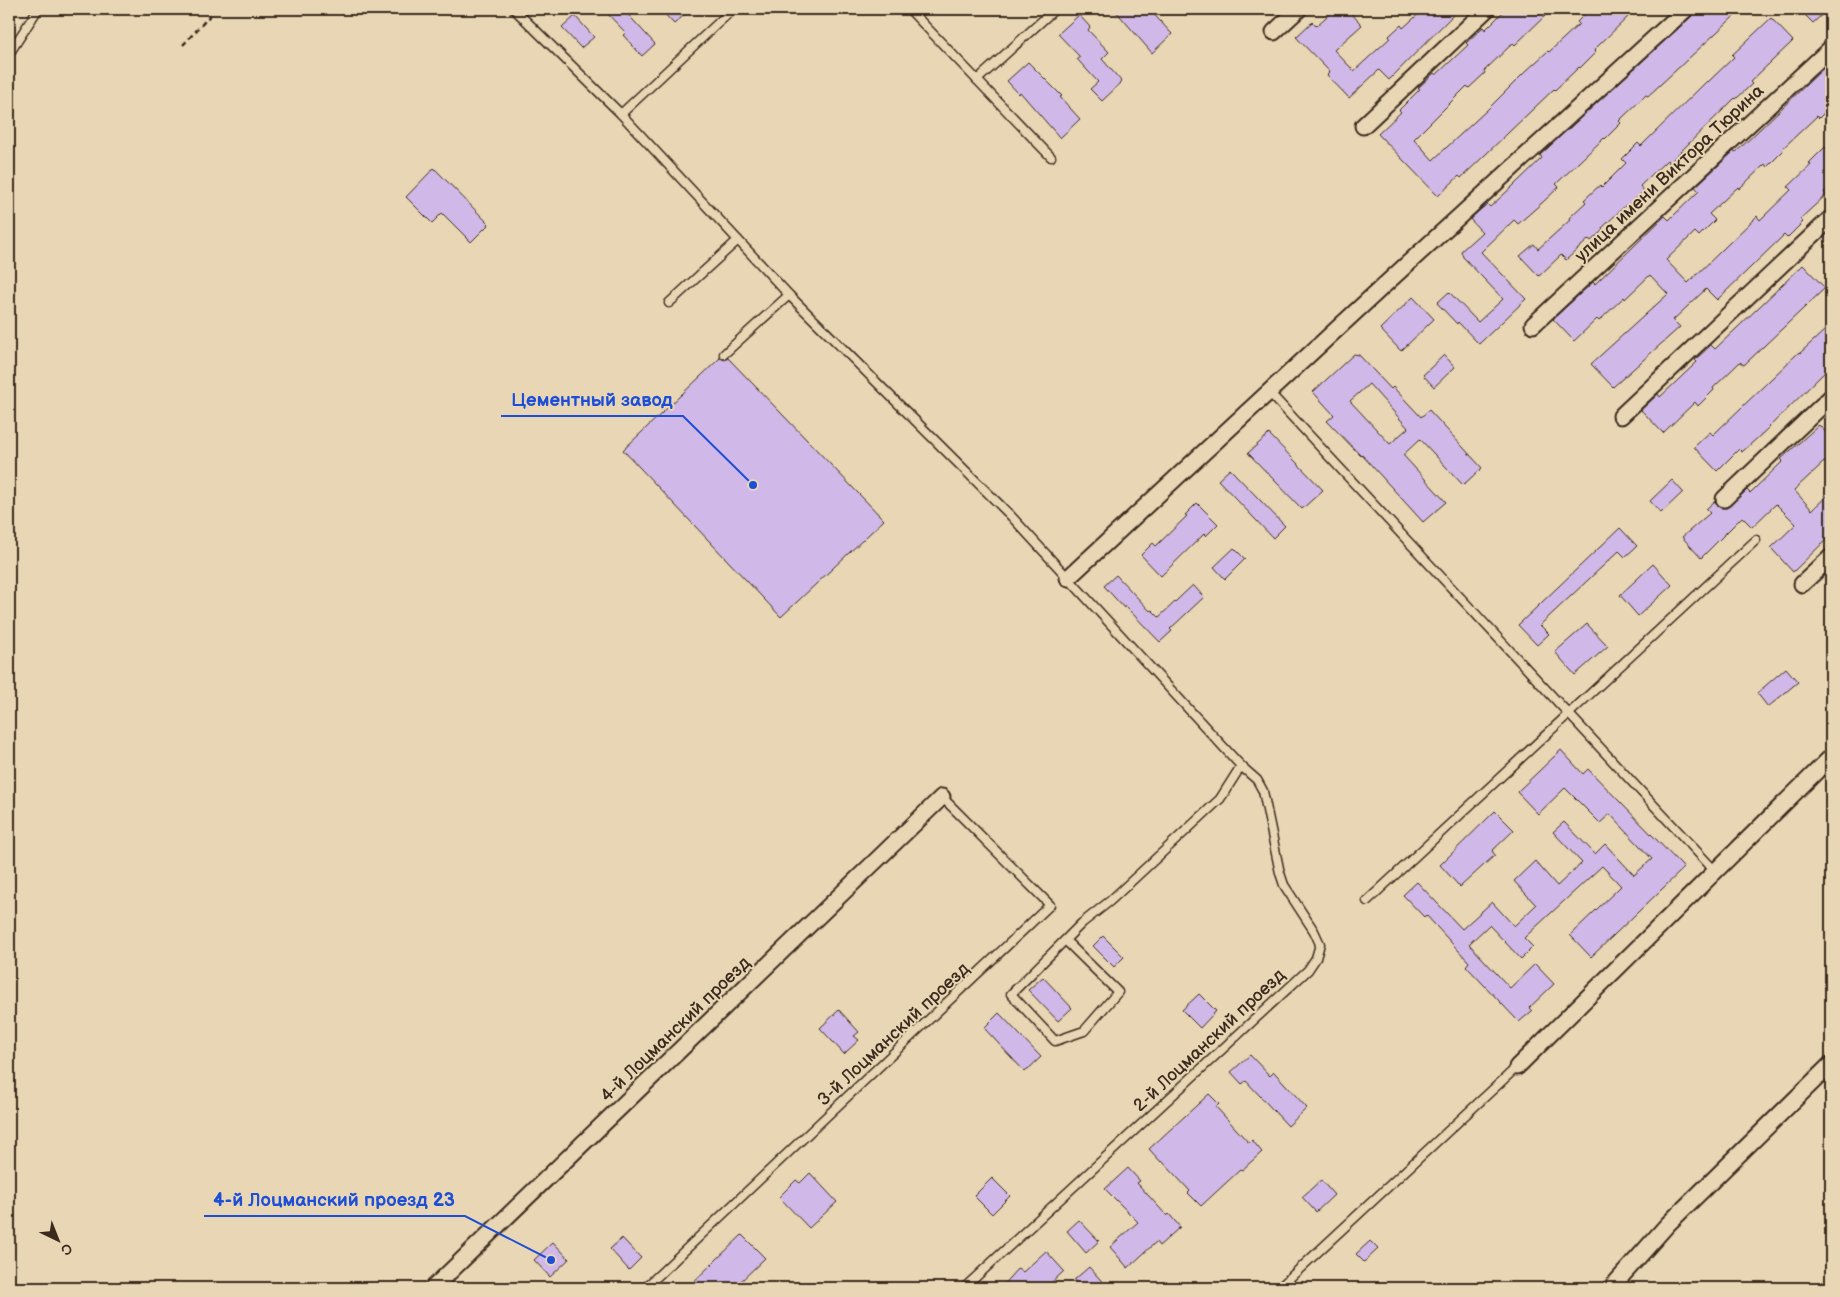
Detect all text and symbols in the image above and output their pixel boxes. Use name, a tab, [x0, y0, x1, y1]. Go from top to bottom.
street label: улица имени Виктора Тюрина	[1571, 80, 1768, 267]
callout: Цементный завод	[501, 382, 683, 416]
text: Цементный завод	[511, 389, 673, 412]
street label: 4-й Лоцманский проезд	[596, 952, 755, 1106]
street label: 3-й Лоцманский проезд	[813, 958, 974, 1110]
street label: 2-й Лоцманский проезд	[1129, 965, 1290, 1116]
callout: 4-й Лоцманский проезд 23	[204, 1182, 465, 1216]
text: 4-й Лоцманский проезд 23	[213, 1189, 455, 1212]
north arrow	[32, 1214, 82, 1264]
text: С	[57, 1240, 76, 1259]

